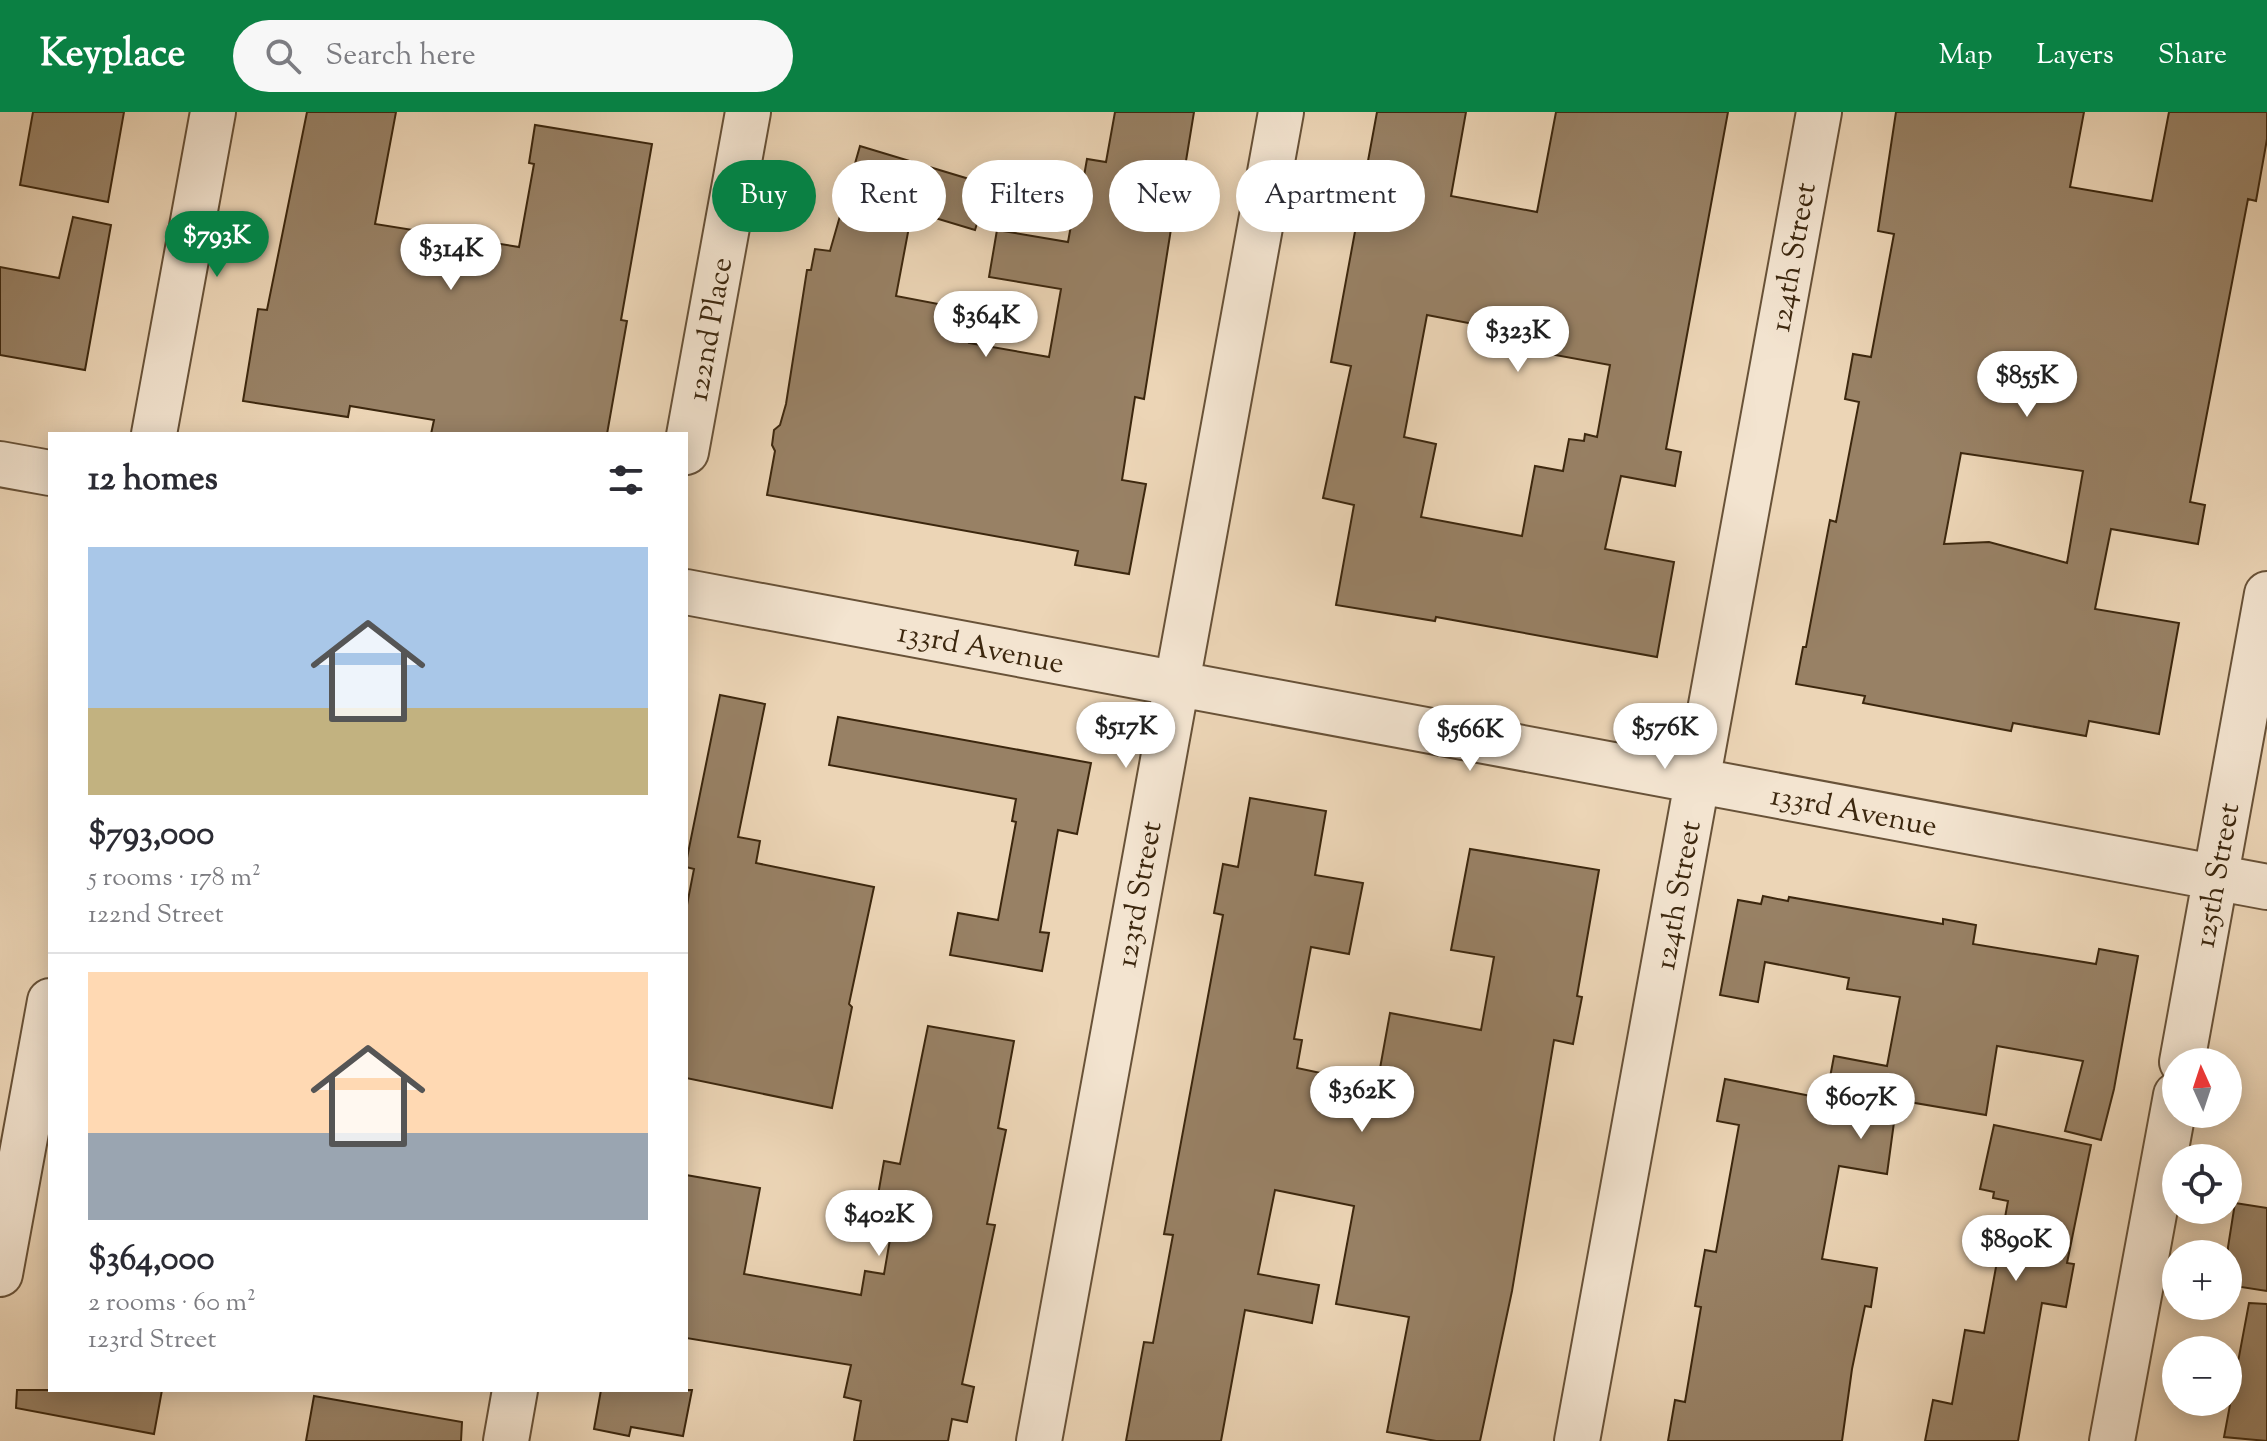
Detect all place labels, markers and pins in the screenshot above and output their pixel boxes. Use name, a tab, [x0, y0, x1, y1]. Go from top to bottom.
pin: $793K	[161, 211, 273, 279]
pin: $314K	[395, 224, 507, 292]
pin: $364K	[930, 291, 1042, 359]
pin: $323K	[1462, 306, 1574, 374]
pin: $855K	[1971, 351, 2083, 419]
pin: $517K	[1070, 702, 1182, 770]
pin: $576K	[1609, 703, 1721, 771]
pin: $566K	[1414, 705, 1526, 773]
pin: $362K	[1306, 1066, 1418, 1134]
pin: $607K	[1805, 1073, 1917, 1141]
pin: $402K	[823, 1190, 935, 1258]
pin: $890K	[1960, 1215, 2072, 1283]

